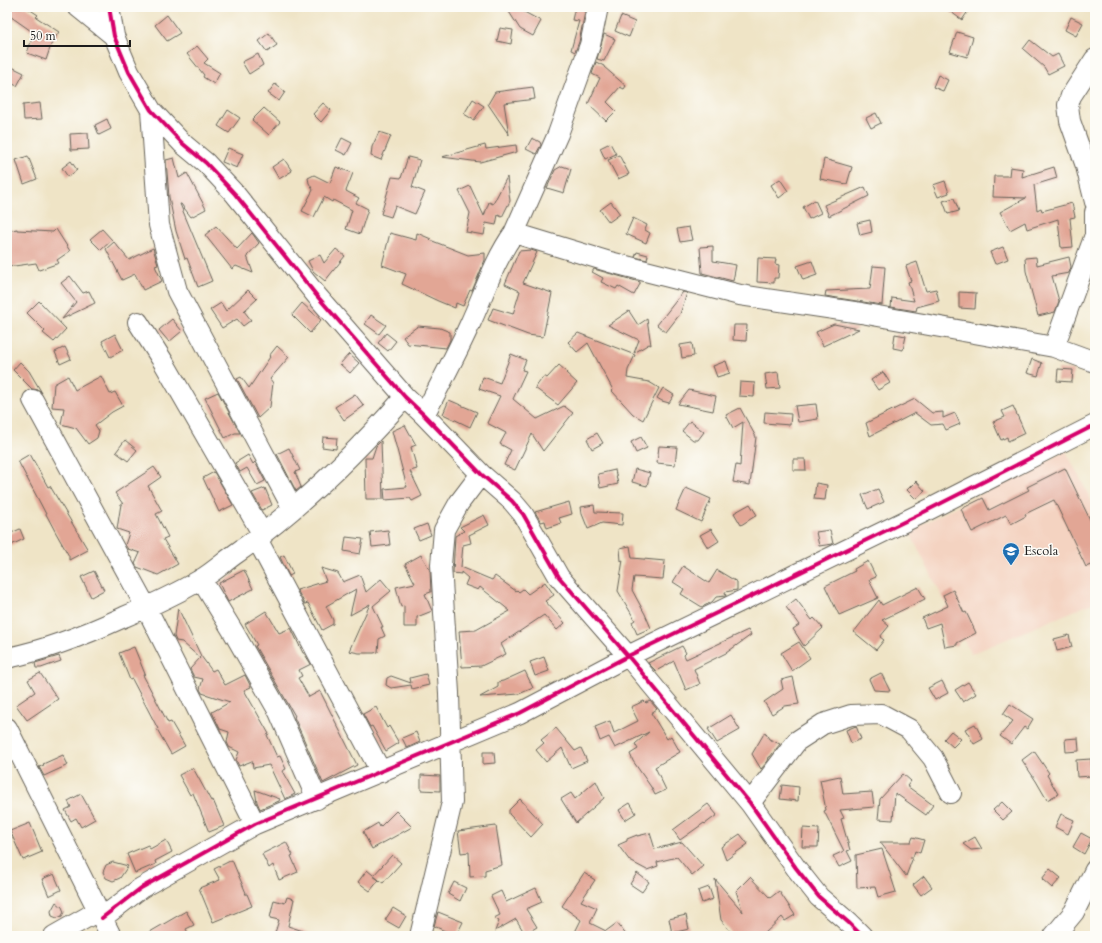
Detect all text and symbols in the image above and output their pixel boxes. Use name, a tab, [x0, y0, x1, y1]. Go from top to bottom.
scale bar	[24, 22, 130, 48]
text: 50 m	[30, 28, 57, 44]
school or university icon: Escola	[1001, 541, 1021, 566]
place label: Escola	[1024, 542, 1059, 560]

